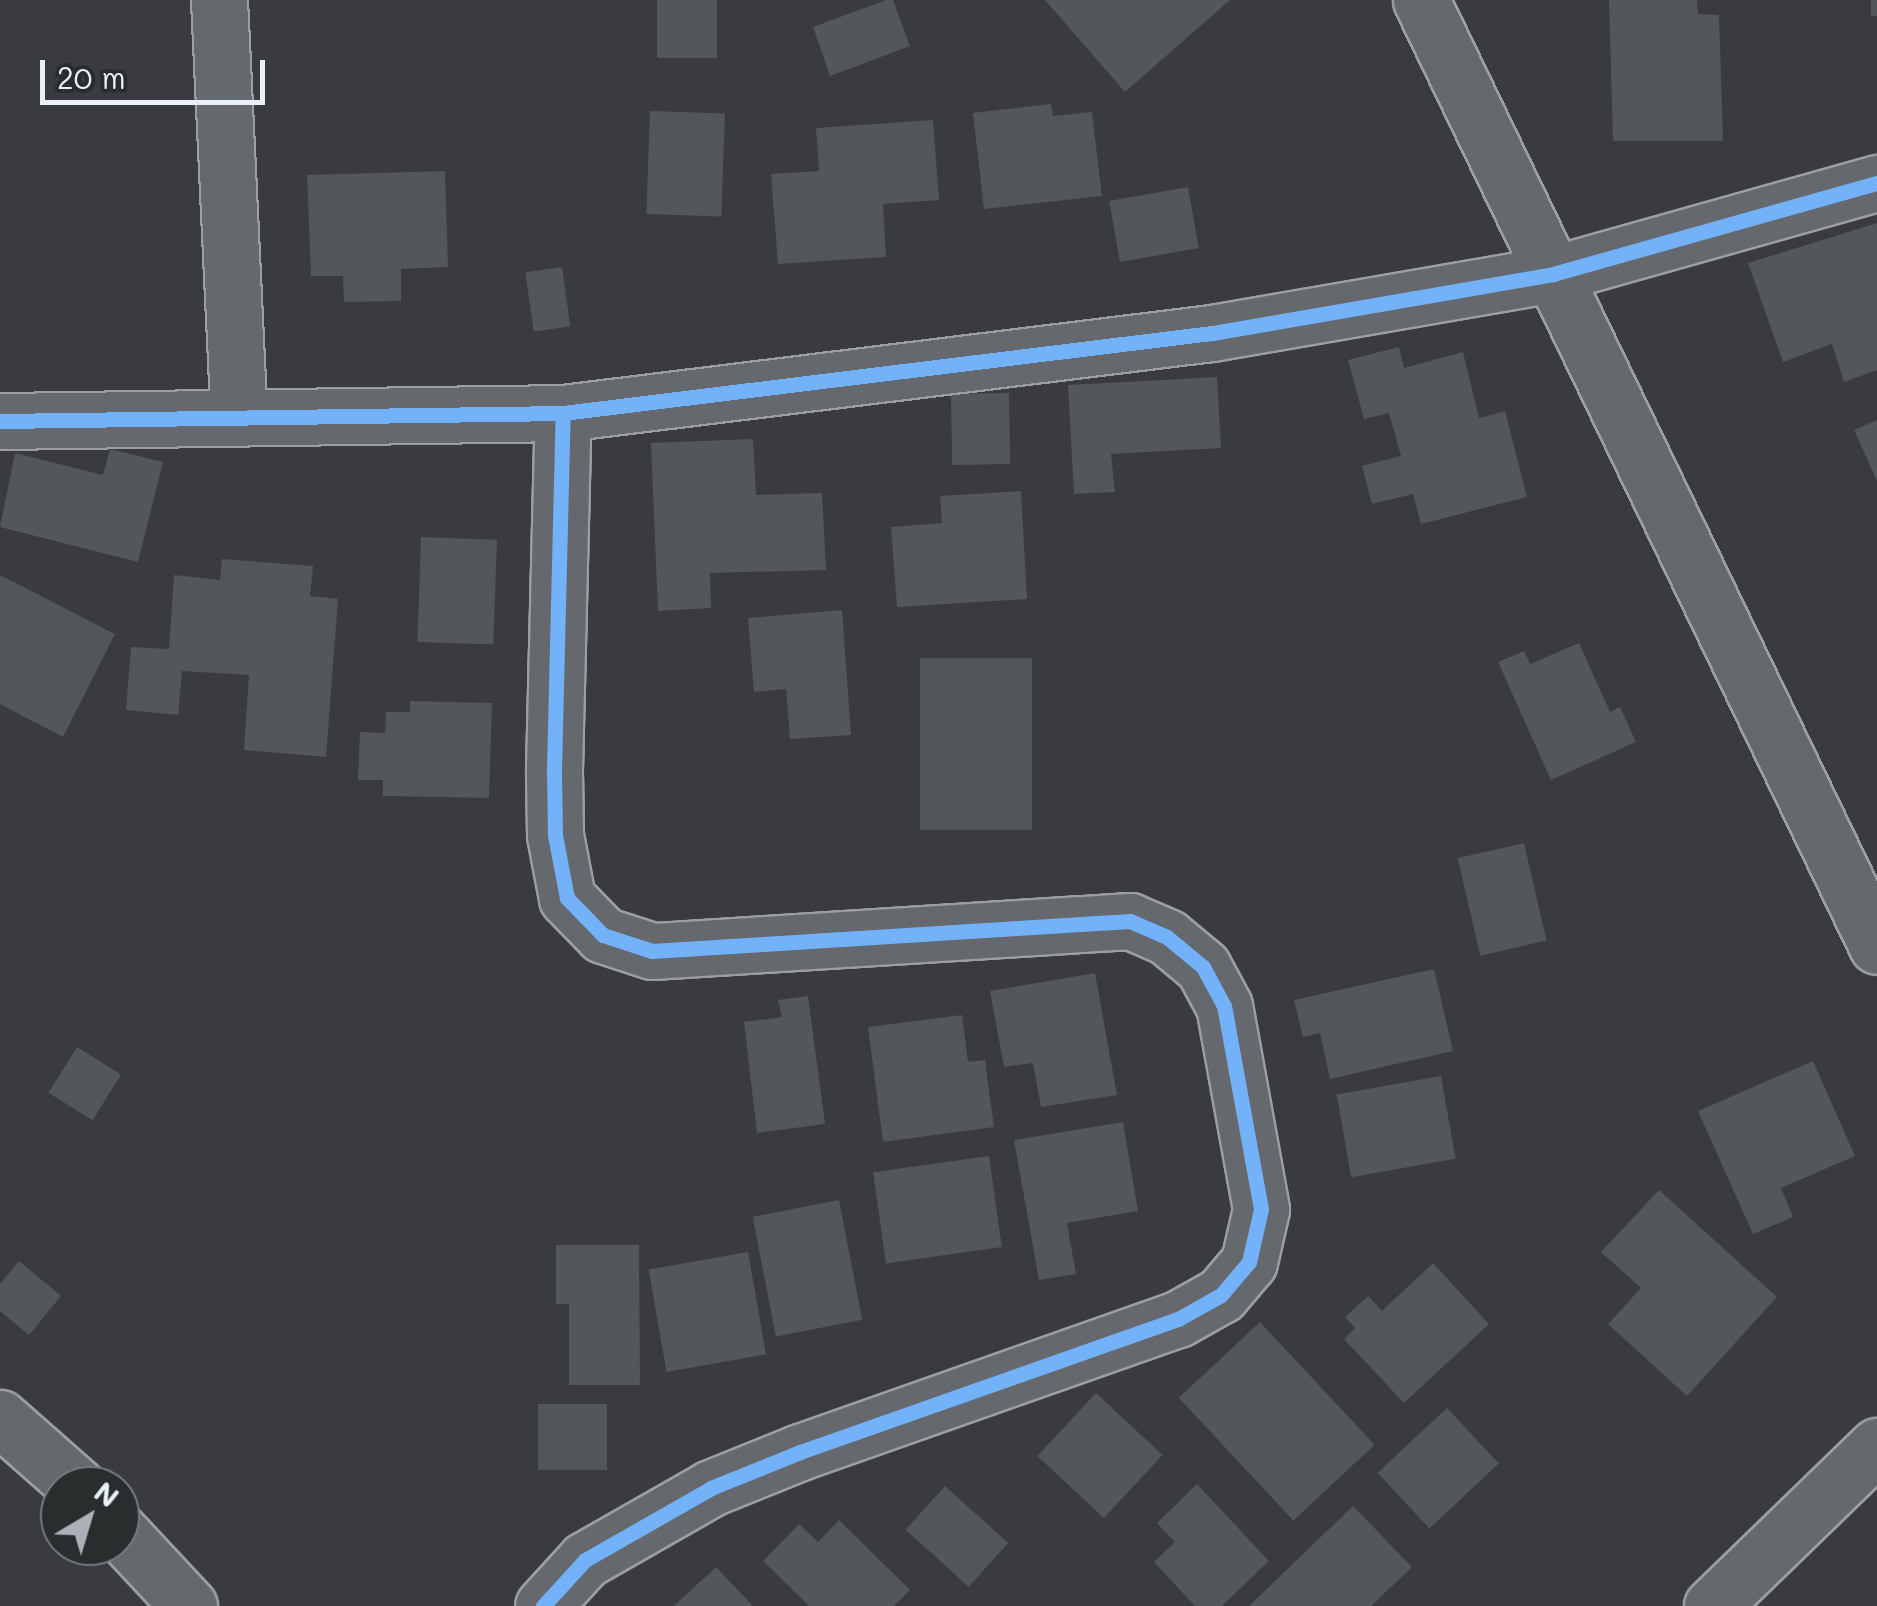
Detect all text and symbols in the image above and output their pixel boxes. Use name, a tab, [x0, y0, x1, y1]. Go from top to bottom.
scale bar	[45, 40, 270, 102]
text: 20 m	[57, 57, 126, 97]
north arrow	[40, 1466, 140, 1566]
text: N	[88, 1473, 127, 1515]

